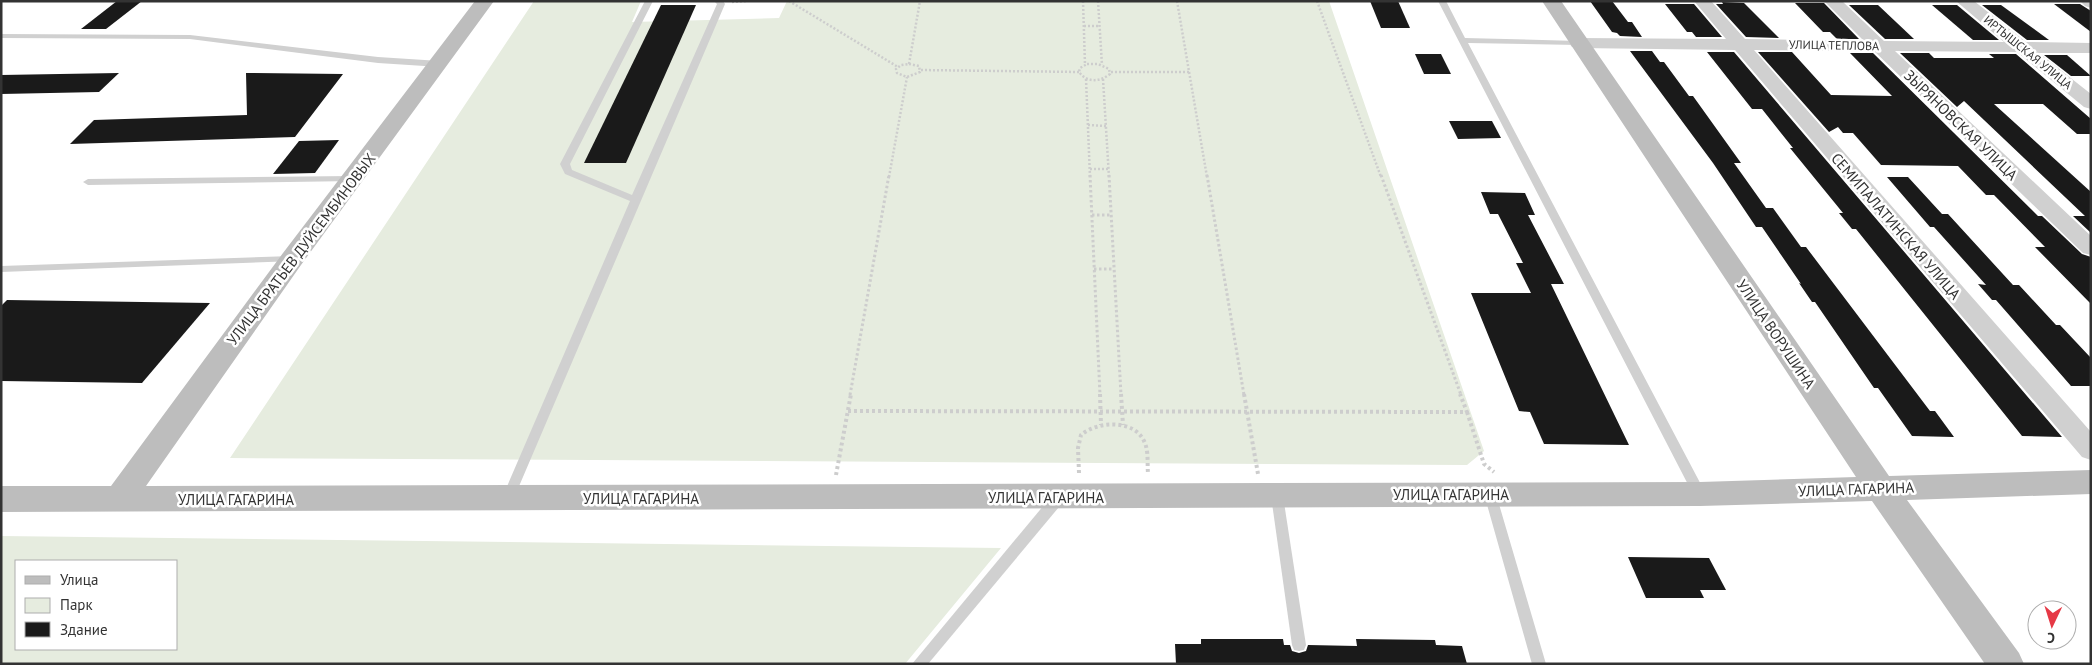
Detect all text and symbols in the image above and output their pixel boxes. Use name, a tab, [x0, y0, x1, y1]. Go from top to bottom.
street label: ИРТЫШСКАЯ УЛИЦА	[1981, 12, 2075, 92]
street label: УЛИЦА ТЕПЛОВА	[1789, 37, 1879, 53]
street label: ЗЫРЯНОВСКАЯ УЛИЦА	[1900, 66, 2022, 184]
street label: УЛИЦА БРАТЬЕВ ДУЙСЕМБИНОВЫХ	[223, 149, 379, 349]
street label: СЕМИПАЛАТИНСКАЯ УЛИЦА	[1827, 149, 1965, 303]
street label: УЛИЦА ВОРУШИНА	[1732, 276, 1820, 392]
street label: УЛИЦА ГАГАРИНА	[1798, 477, 1915, 501]
street label: УЛИЦА ГАГАРИНА	[1393, 485, 1509, 504]
street label: УЛИЦА ГАГАРИНА	[988, 488, 1104, 507]
street label: УЛИЦА ГАГАРИНА	[583, 489, 699, 508]
street label: УЛИЦА ГАГАРИНА	[178, 490, 294, 509]
legend	[15, 560, 178, 650]
text: Улица	[60, 570, 98, 589]
text: Парк	[60, 595, 93, 614]
north arrow	[2027, 600, 2077, 650]
text: Здание	[60, 620, 108, 639]
text: С	[2046, 629, 2056, 647]

